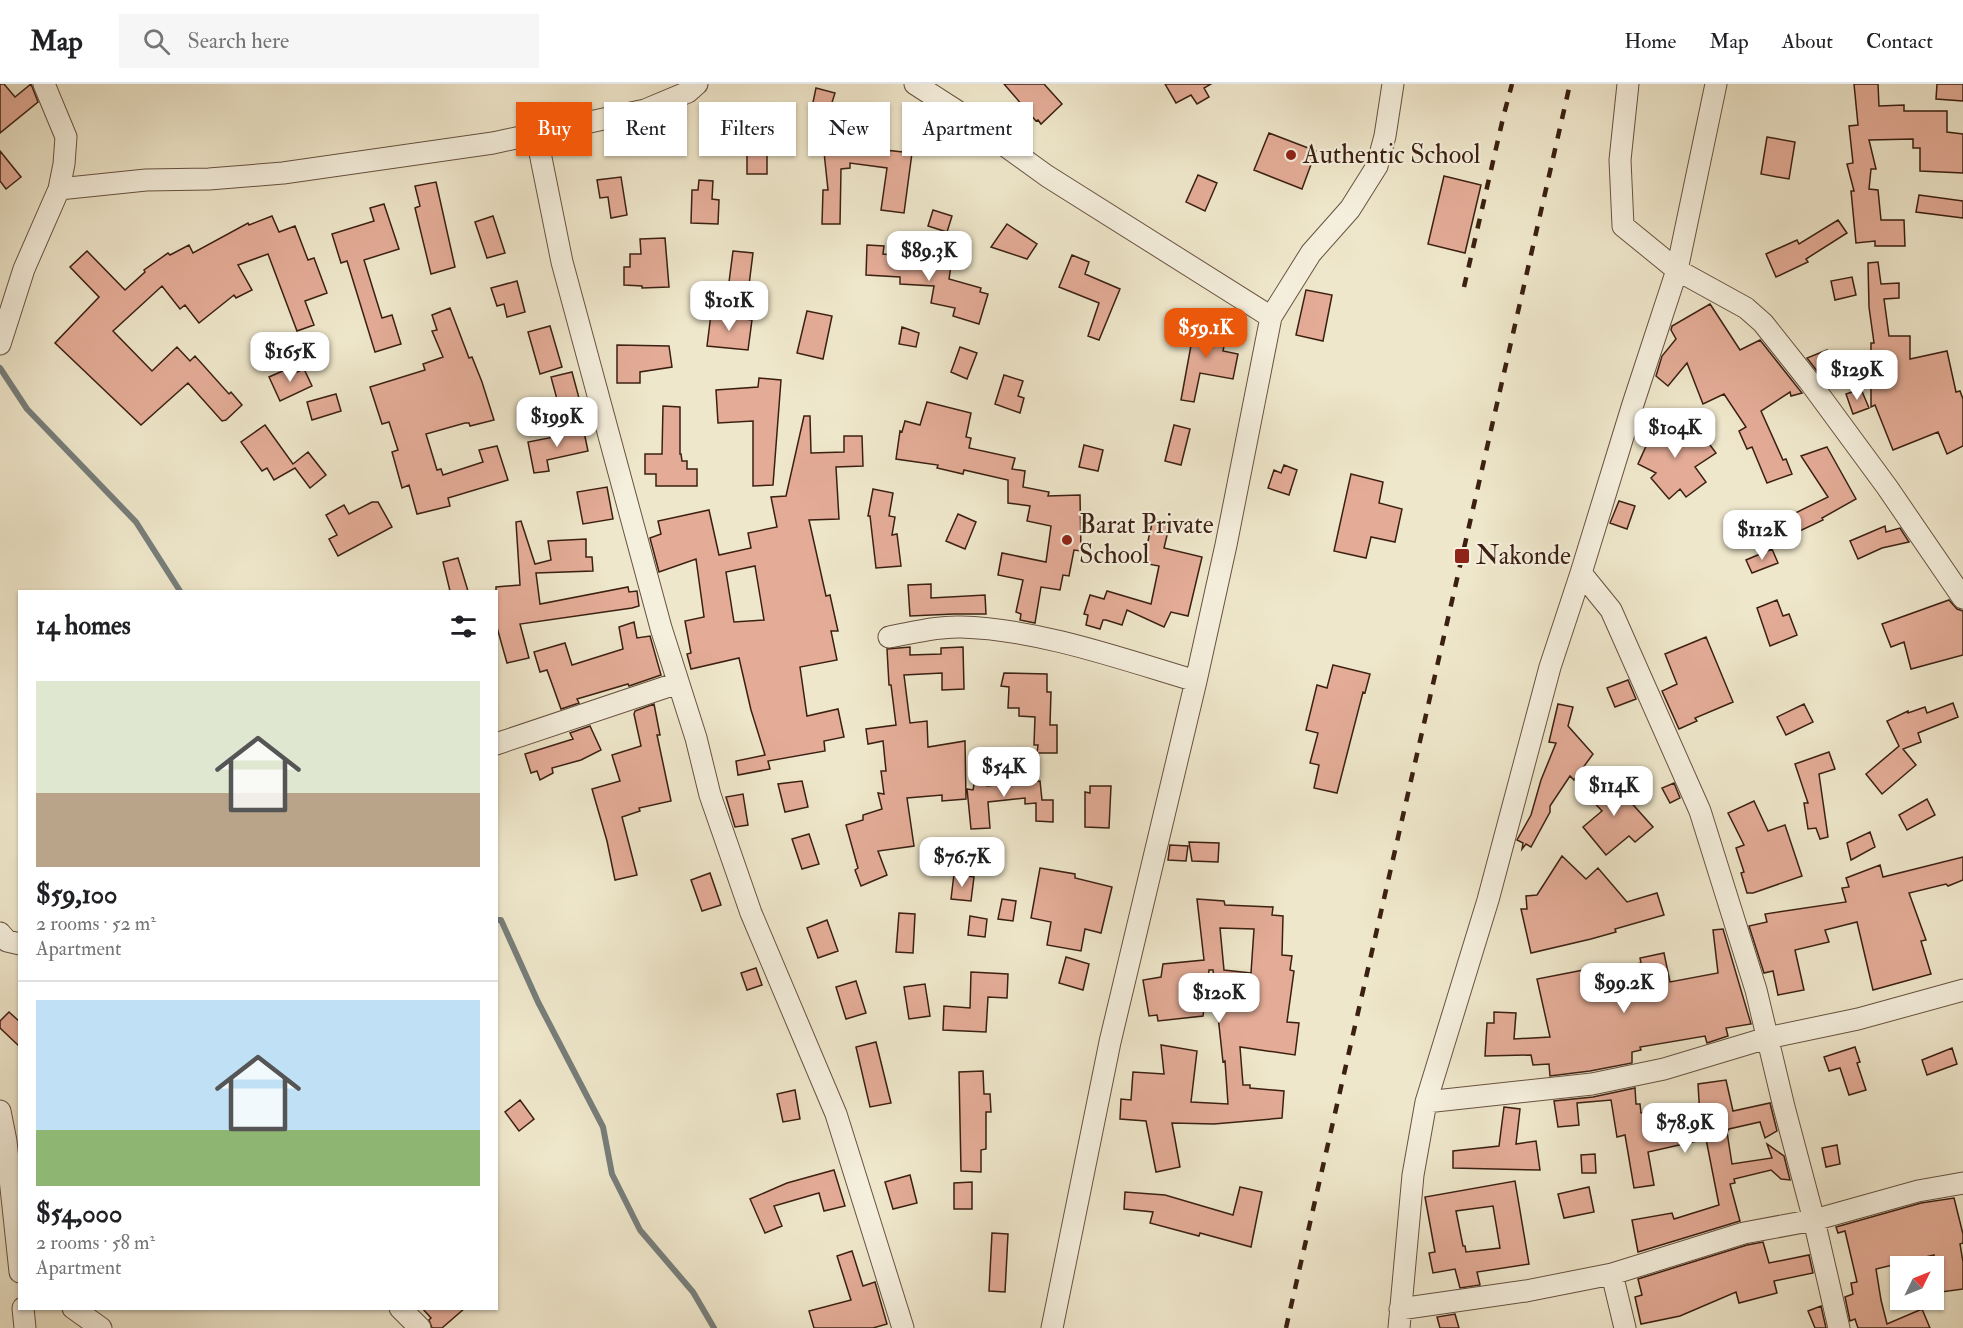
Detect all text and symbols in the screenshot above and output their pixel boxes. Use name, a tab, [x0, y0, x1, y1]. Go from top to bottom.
search box	[119, 14, 539, 68]
text: Map	[30, 24, 83, 59]
icon: search	[140, 25, 173, 58]
text: Search here	[188, 27, 289, 55]
text: Home	[1624, 28, 1676, 55]
text: Map	[1709, 28, 1749, 55]
text: About	[1782, 28, 1833, 55]
text: Contact	[1866, 28, 1933, 55]
chip: Buy	[516, 102, 592, 156]
chip: Rent	[604, 102, 687, 156]
chip: Filters	[699, 102, 796, 156]
chip: New	[808, 102, 890, 156]
chip: Apartment	[902, 102, 1033, 156]
place label: Authentic School	[1302, 139, 1481, 171]
marker: Authentic School	[1284, 148, 1298, 162]
pin: $89.3K	[880, 231, 978, 282]
text: $89.3K	[901, 238, 957, 263]
pin: $101K	[687, 281, 771, 332]
text: $101K	[704, 288, 754, 313]
pin: $59.1K	[1157, 308, 1255, 359]
text: $59.1K	[1178, 315, 1234, 340]
pin: $165K	[248, 332, 332, 383]
text: $165K	[264, 339, 316, 364]
pin: $129K	[1815, 350, 1899, 401]
text: $129K	[1831, 357, 1883, 382]
pin: $199K	[515, 397, 599, 448]
text: $199K	[531, 404, 583, 429]
pin: $104K	[1633, 408, 1717, 459]
text: $104K	[1648, 415, 1702, 440]
place label: Barat Private School	[1079, 509, 1214, 571]
pin: $112K	[1720, 510, 1804, 561]
text: $112K	[1737, 517, 1787, 542]
marker: Barat Private School	[1060, 533, 1074, 547]
place label: Nakonde	[1476, 540, 1571, 572]
marker: Nakonde	[1453, 547, 1471, 565]
text: 14 homes	[36, 610, 131, 642]
icon: filters	[447, 610, 480, 643]
icon: home	[204, 720, 312, 828]
pin: $54K	[968, 747, 1040, 798]
text: $54K	[982, 754, 1026, 779]
pin: $114K	[1572, 766, 1656, 817]
text: $114K	[1589, 773, 1639, 798]
pin: $76.7K	[913, 837, 1011, 888]
text: $76.7K	[934, 844, 990, 869]
text: $59,100	[36, 879, 117, 911]
text: 2 rooms · 52 m²	[36, 911, 156, 936]
text: Apartment	[36, 936, 121, 961]
pin: $99.2K	[1575, 963, 1673, 1014]
text: $99.2K	[1594, 970, 1654, 995]
pin: $120K	[1177, 973, 1261, 1024]
text: $120K	[1193, 980, 1245, 1005]
icon: home	[204, 1039, 312, 1147]
pin: $78.9K	[1636, 1103, 1734, 1154]
text: $78.9K	[1656, 1110, 1714, 1135]
text: $54,000	[36, 1198, 122, 1230]
text: 2 rooms · 58 m²	[36, 1230, 155, 1255]
text: Apartment	[36, 1255, 121, 1280]
north arrow	[1890, 1256, 1944, 1310]
map controls	[1890, 1256, 1944, 1310]

